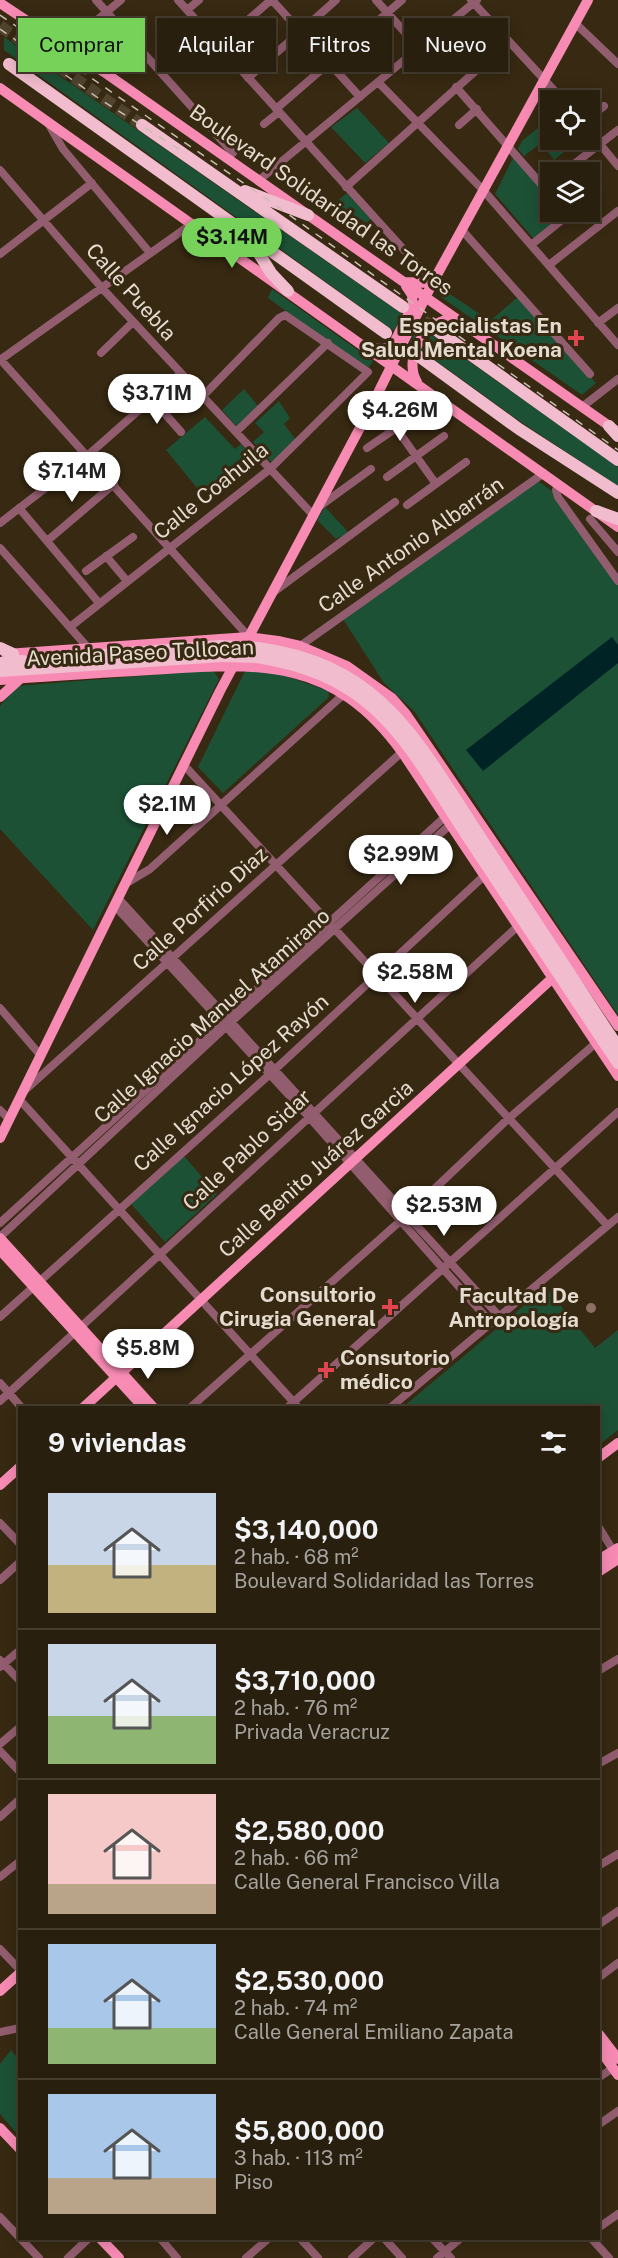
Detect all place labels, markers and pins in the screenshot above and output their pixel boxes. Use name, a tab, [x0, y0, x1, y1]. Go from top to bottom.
pin: $3.14M	[183, 218, 281, 269]
place label: Especialistas En Salud Mental Koena	[361, 313, 562, 362]
marker: Especialistas En Salud Mental Koena	[567, 329, 585, 347]
pin: $3.71M	[108, 374, 206, 425]
pin: $4.26M	[351, 391, 449, 442]
pin: $7.14M	[23, 452, 121, 503]
pin: $2.1M	[125, 785, 209, 836]
pin: $2.99M	[352, 835, 450, 886]
pin: $2.58M	[366, 953, 464, 1004]
pin: $2.53M	[395, 1186, 493, 1237]
place label: Consultorio Cirugia General	[219, 1282, 376, 1331]
place label: Facultad De Antropología	[449, 1283, 579, 1332]
marker: Consultorio Cirugia General	[381, 1298, 399, 1316]
marker: Facultad De Antropología	[584, 1301, 598, 1315]
pin: $5.8M	[106, 1329, 190, 1380]
place label: Consutorio médico	[340, 1345, 450, 1394]
marker: Consutorio médico	[317, 1361, 335, 1379]

